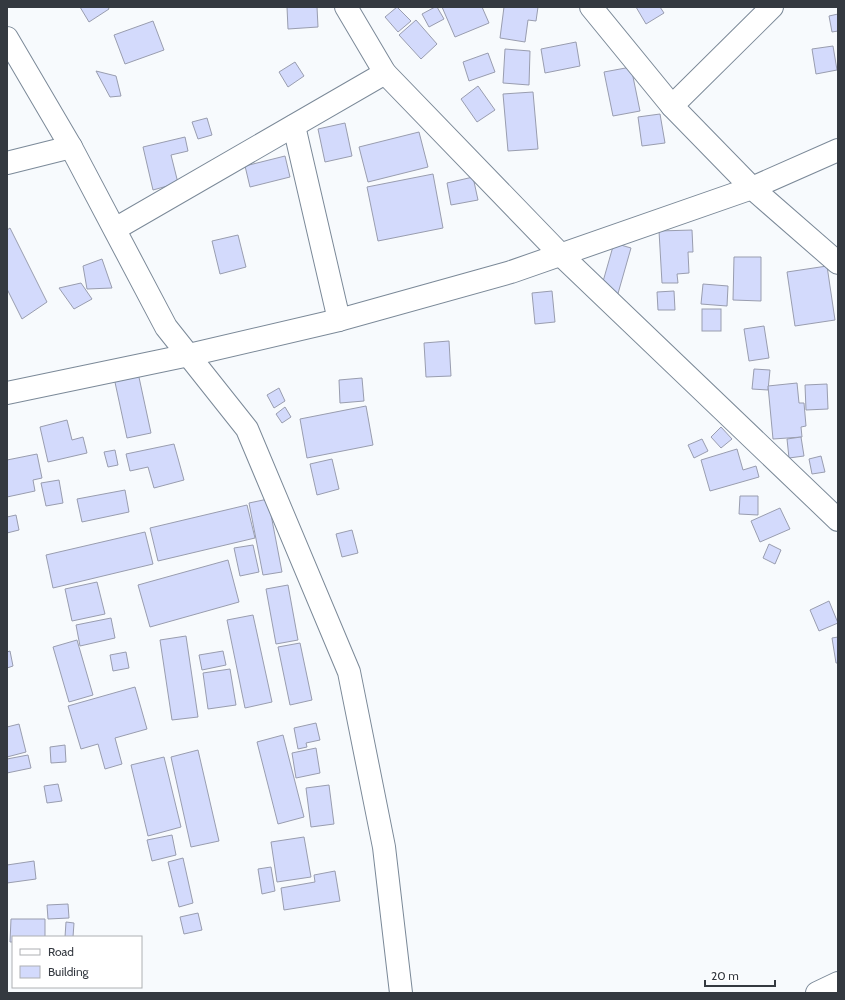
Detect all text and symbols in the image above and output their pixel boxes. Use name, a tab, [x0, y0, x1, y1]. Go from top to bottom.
legend	[12, 936, 142, 988]
text: Road	[48, 944, 74, 959]
scale bar	[705, 962, 775, 988]
text: Building	[48, 964, 90, 979]
text: 20 m	[711, 968, 739, 983]

